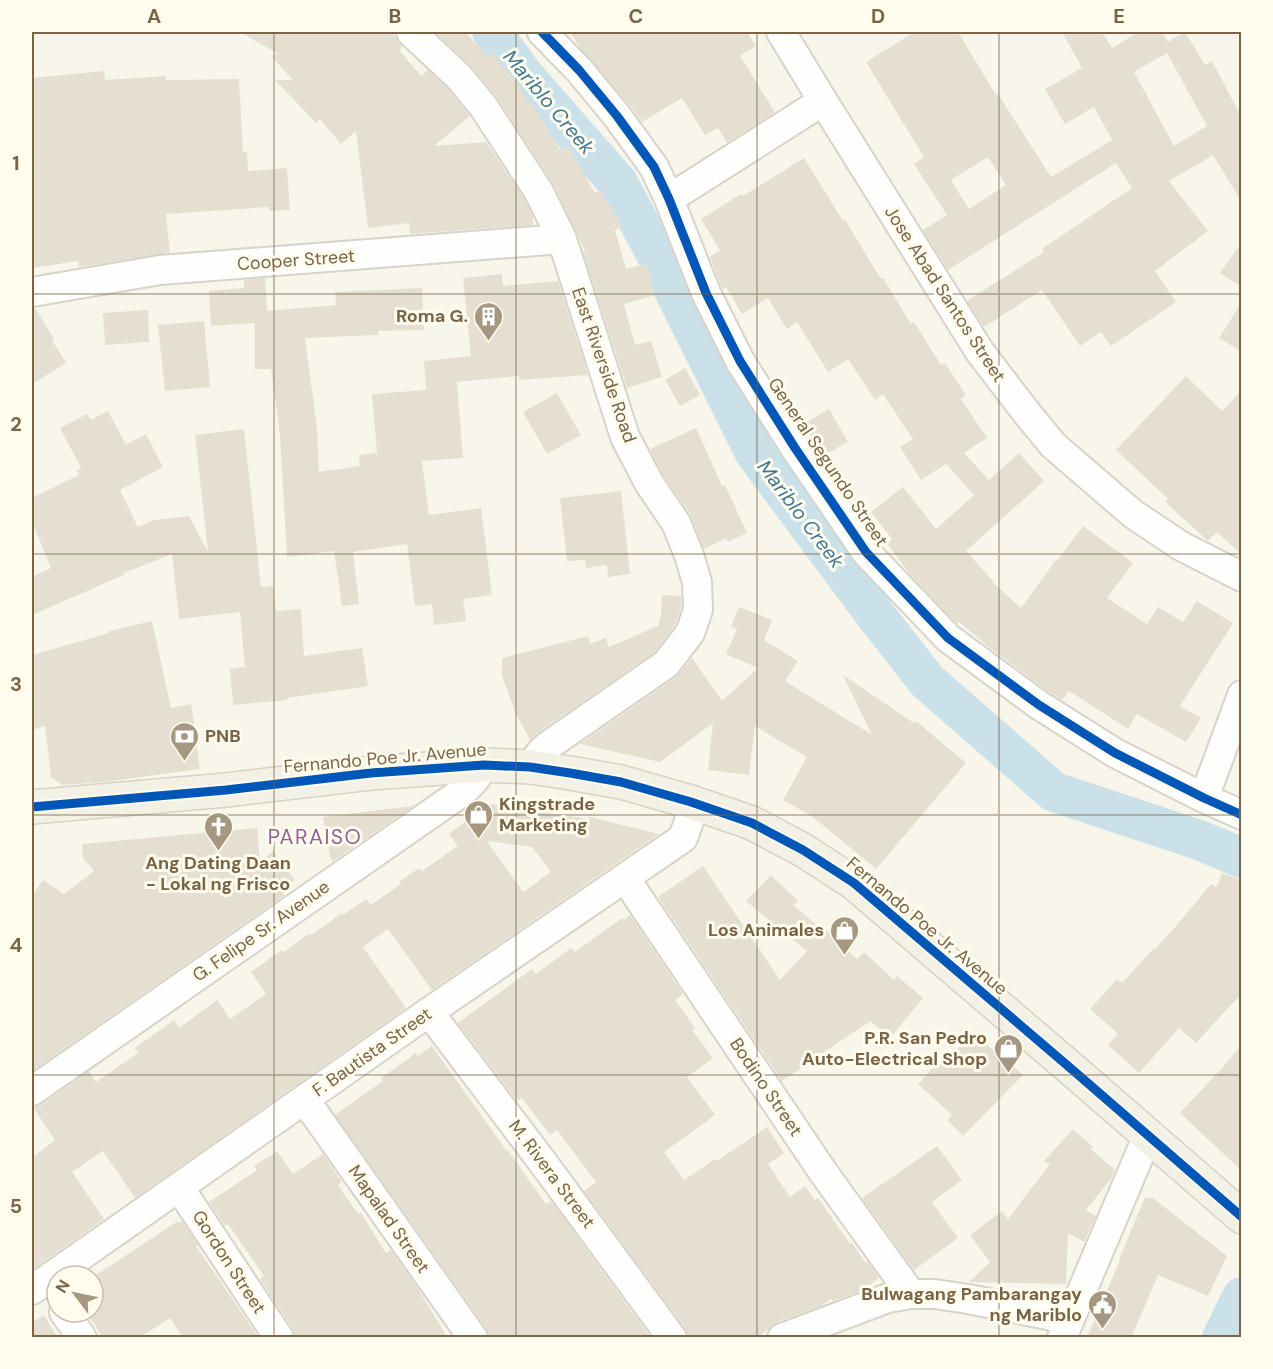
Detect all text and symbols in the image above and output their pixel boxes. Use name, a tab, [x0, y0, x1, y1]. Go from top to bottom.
text: A	[147, 3, 161, 29]
text: B	[389, 3, 401, 29]
text: C	[629, 3, 643, 29]
text: D	[871, 3, 885, 29]
text: E	[1113, 3, 1125, 29]
water label: Mariblo Creek	[498, 44, 601, 160]
text: 1	[12, 150, 20, 176]
street label: Jose Abad Santos Street	[879, 201, 1011, 387]
street label: Cooper Street	[236, 244, 356, 276]
street label: East Riverside Road	[566, 284, 642, 446]
building icon: Roma G.	[473, 300, 505, 342]
place label: Roma G.	[396, 304, 468, 328]
street label: General Segundo Street	[762, 373, 894, 551]
text: 2	[10, 411, 22, 437]
water label: Mariblo Creek	[752, 455, 851, 574]
text: 3	[10, 671, 22, 697]
bank icon: PNB	[168, 720, 200, 762]
place label: PNB	[205, 724, 241, 748]
street label: Fernando Poe Jr. Avenue	[283, 737, 487, 779]
place label: Kingstrade Marketing	[499, 792, 595, 837]
shop icon: Kingstrade Marketing	[462, 798, 494, 840]
church icon: Ang Dating Daan - Lokal ng Frisco	[202, 810, 234, 852]
district label: PARAISO	[268, 823, 362, 851]
place label: Ang Dating Daan - Lokal ng Frisco	[145, 851, 291, 896]
street label: Fernando Poe Jr. Avenue	[841, 851, 1013, 1001]
street label: G. Felipe Sr. Avenue	[188, 875, 334, 987]
shop icon: Los Animales	[829, 914, 861, 956]
place label: Los Animales	[708, 918, 824, 942]
text: 4	[10, 932, 23, 958]
street label: F. Bautista Street	[308, 1002, 436, 1102]
place label: P.R. San Pedro Auto-Electrical Shop	[802, 1026, 987, 1071]
shop icon: P.R. San Pedro Auto-Electrical Shop	[992, 1032, 1024, 1074]
street label: Bodino Street	[724, 1033, 808, 1141]
street label: M. Rivera Street	[503, 1115, 601, 1233]
street label: Mapalad Street	[343, 1160, 435, 1278]
text: 5	[10, 1193, 22, 1219]
street label: Gordon Street	[187, 1206, 271, 1318]
north arrow	[45, 1264, 105, 1324]
text: N	[51, 1276, 75, 1297]
place label: Bulwagang Pambarangay ng Mariblo	[861, 1282, 1082, 1327]
public building icon: Bulwagang Pambarangay ng Mariblo	[1087, 1288, 1119, 1330]

